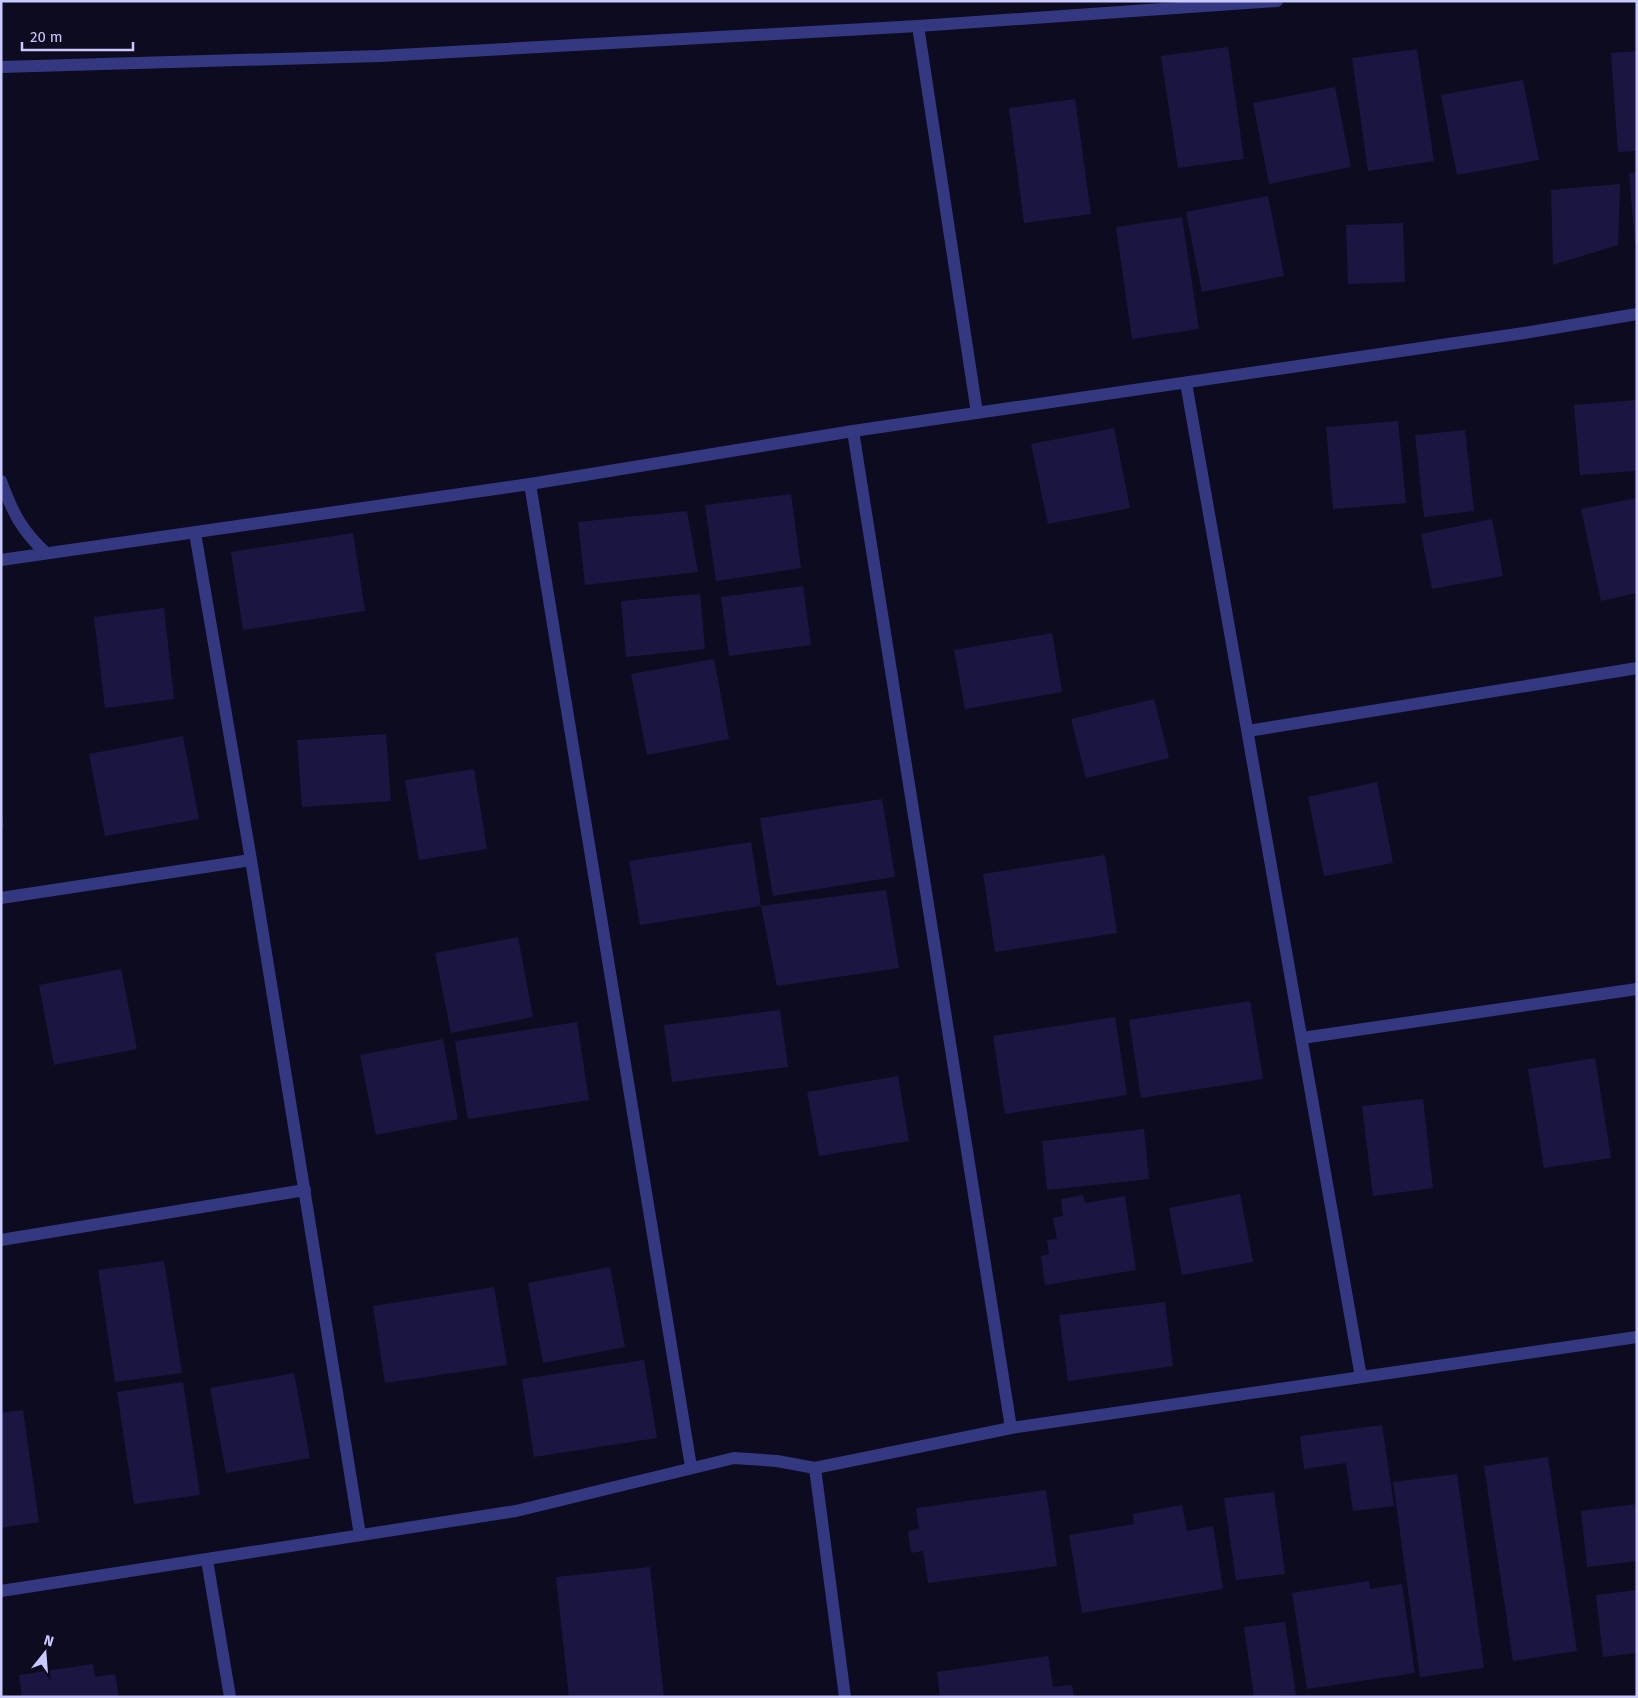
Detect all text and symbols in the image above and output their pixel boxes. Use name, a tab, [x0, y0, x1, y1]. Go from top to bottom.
scale bar	[22, 20, 134, 52]
text: 20 m	[30, 28, 63, 46]
north arrow	[20, 1628, 70, 1678]
text: N	[42, 1632, 56, 1651]

